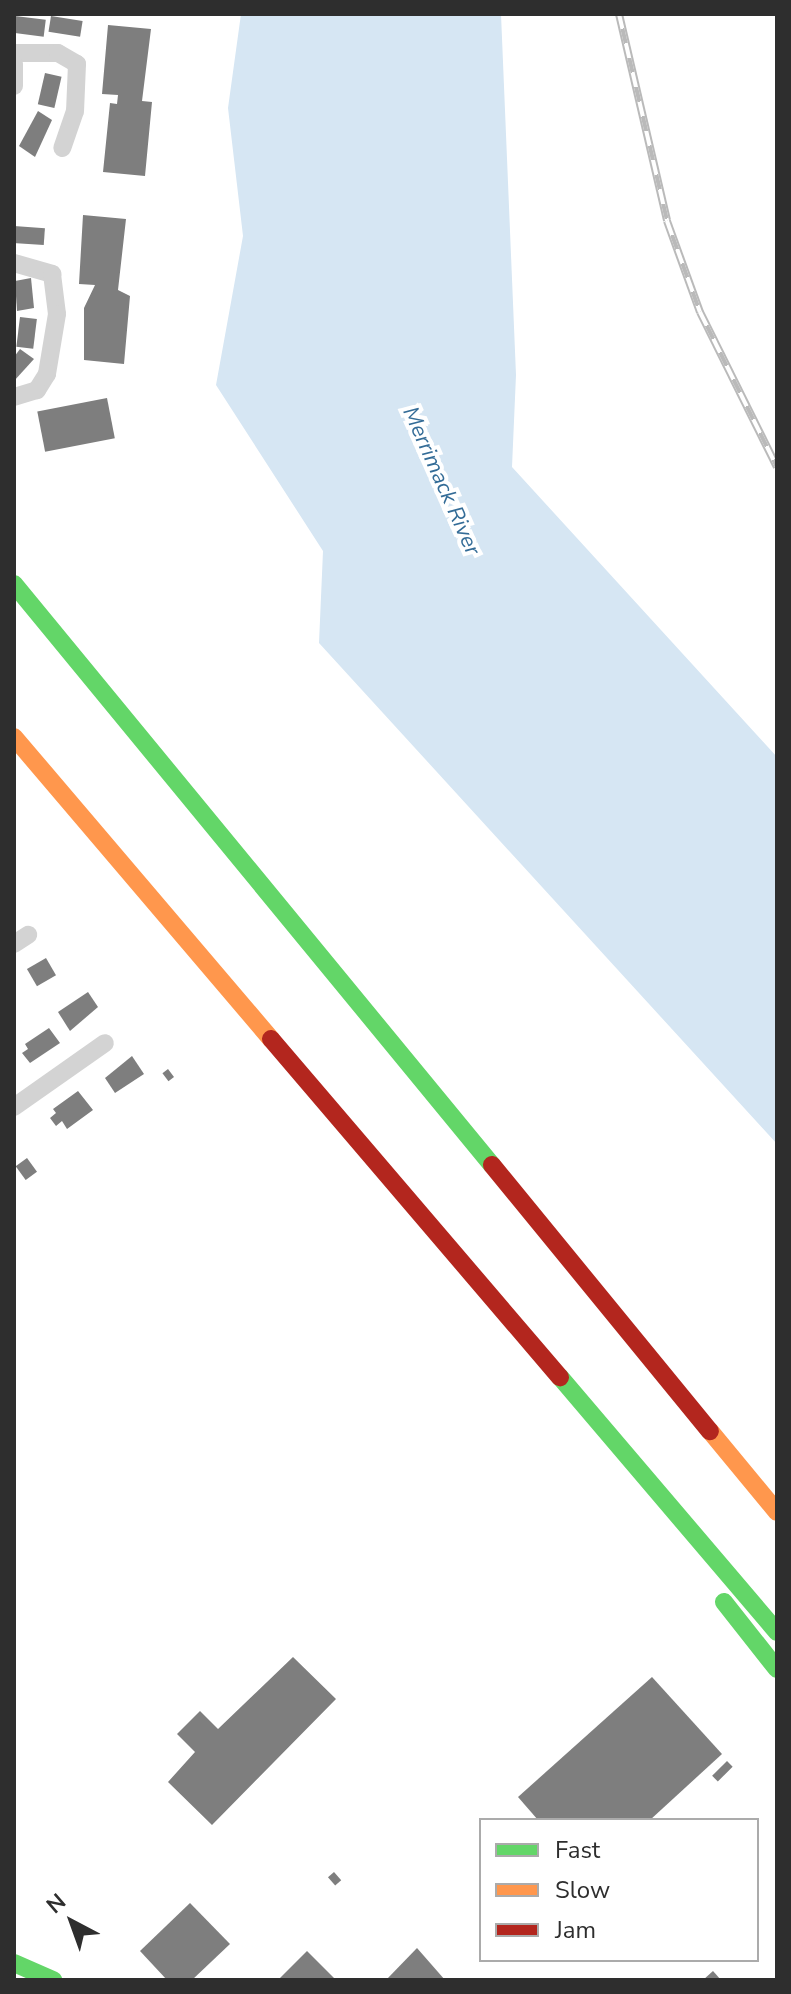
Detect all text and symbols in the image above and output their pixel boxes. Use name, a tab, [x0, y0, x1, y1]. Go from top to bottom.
water label: Merrimack River	[397, 403, 485, 559]
legend	[479, 1818, 759, 1962]
text: Fast	[555, 1834, 600, 1866]
text: Slow	[555, 1874, 610, 1906]
north arrow	[32, 1882, 112, 1962]
text: N	[40, 1887, 72, 1921]
text: Jam	[555, 1914, 596, 1946]

